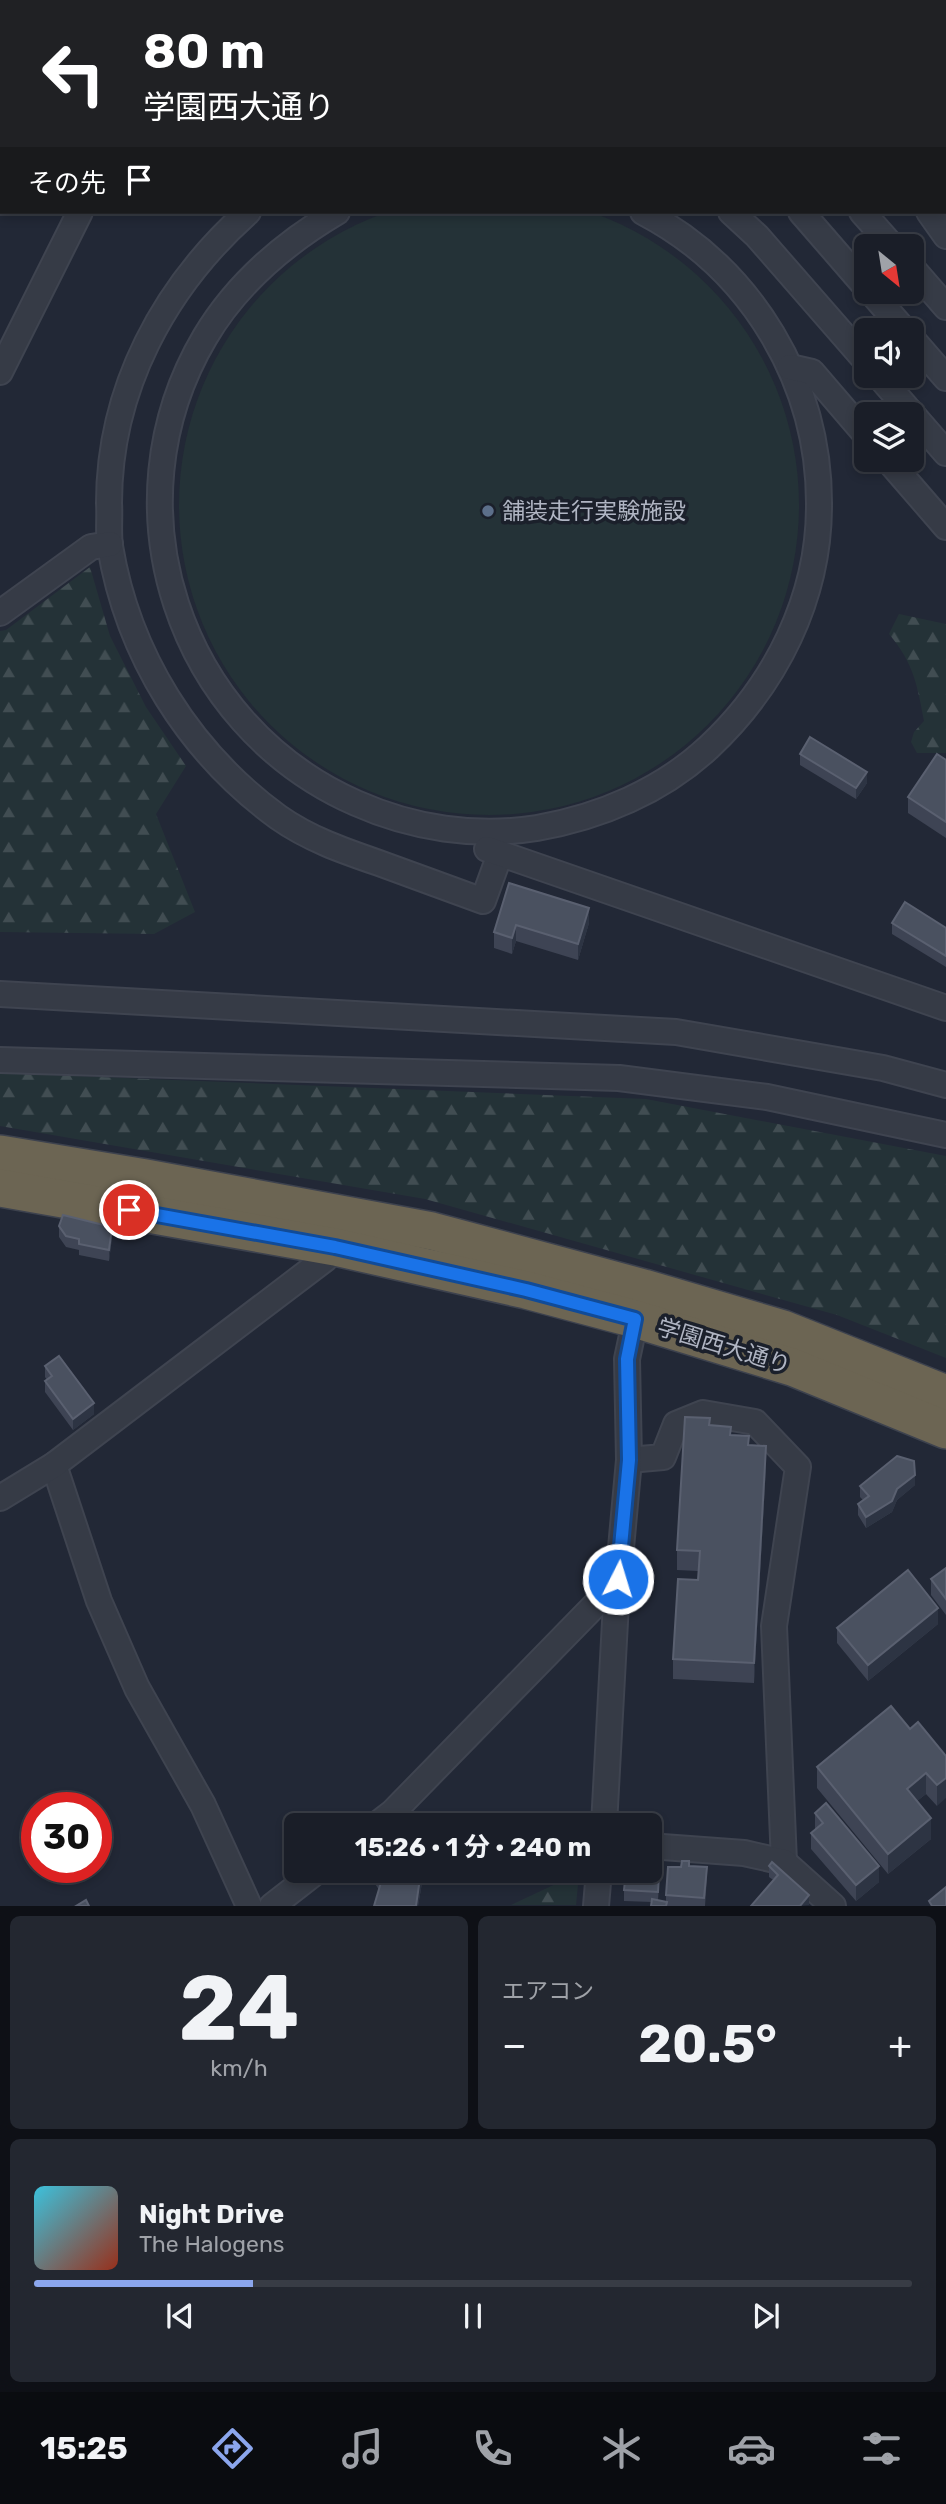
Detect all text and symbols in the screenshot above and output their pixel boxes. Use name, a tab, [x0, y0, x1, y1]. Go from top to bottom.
text: 80 m	[143, 22, 265, 80]
icon: left	[28, 28, 119, 119]
text: 学園西大通り	[143, 88, 335, 126]
icon: arrive	[120, 161, 158, 199]
text: その先	[28, 168, 106, 199]
north arrow	[854, 234, 924, 304]
map controls	[854, 234, 924, 472]
button: sound	[854, 318, 924, 388]
button: layers	[854, 402, 924, 472]
place label: 舗装走行実験施設	[502, 497, 686, 525]
marker: 舗装走行実験施設	[480, 503, 496, 519]
pin	[99, 1180, 159, 1240]
icon: arrive	[110, 1191, 148, 1229]
street label: 学園西大通り	[654, 1312, 794, 1380]
position arrow	[581, 1542, 655, 1616]
speed limit sign: 30	[21, 1792, 112, 1883]
text: 15:26 · 1 分 · 240 m	[355, 1832, 591, 1863]
text: 24	[179, 1954, 299, 2062]
text: エアコン	[502, 1977, 594, 2005]
text: 20.5°	[638, 2013, 777, 2075]
text: −	[502, 2022, 527, 2068]
text: +	[888, 2022, 912, 2068]
text: km/h	[210, 2054, 268, 2082]
text: Night Drive	[139, 2199, 284, 2230]
text: The Halogens	[139, 2230, 285, 2258]
icon: previous	[161, 2297, 199, 2335]
icon: pause	[454, 2297, 492, 2335]
icon: next	[747, 2297, 785, 2335]
icon: directions	[208, 2424, 257, 2473]
icon: music	[338, 2424, 387, 2473]
icon: phone	[468, 2424, 517, 2473]
icon: climate	[597, 2424, 646, 2473]
icon: car	[727, 2424, 776, 2473]
icon: filters	[857, 2424, 906, 2473]
text: 15:25	[40, 2429, 128, 2467]

